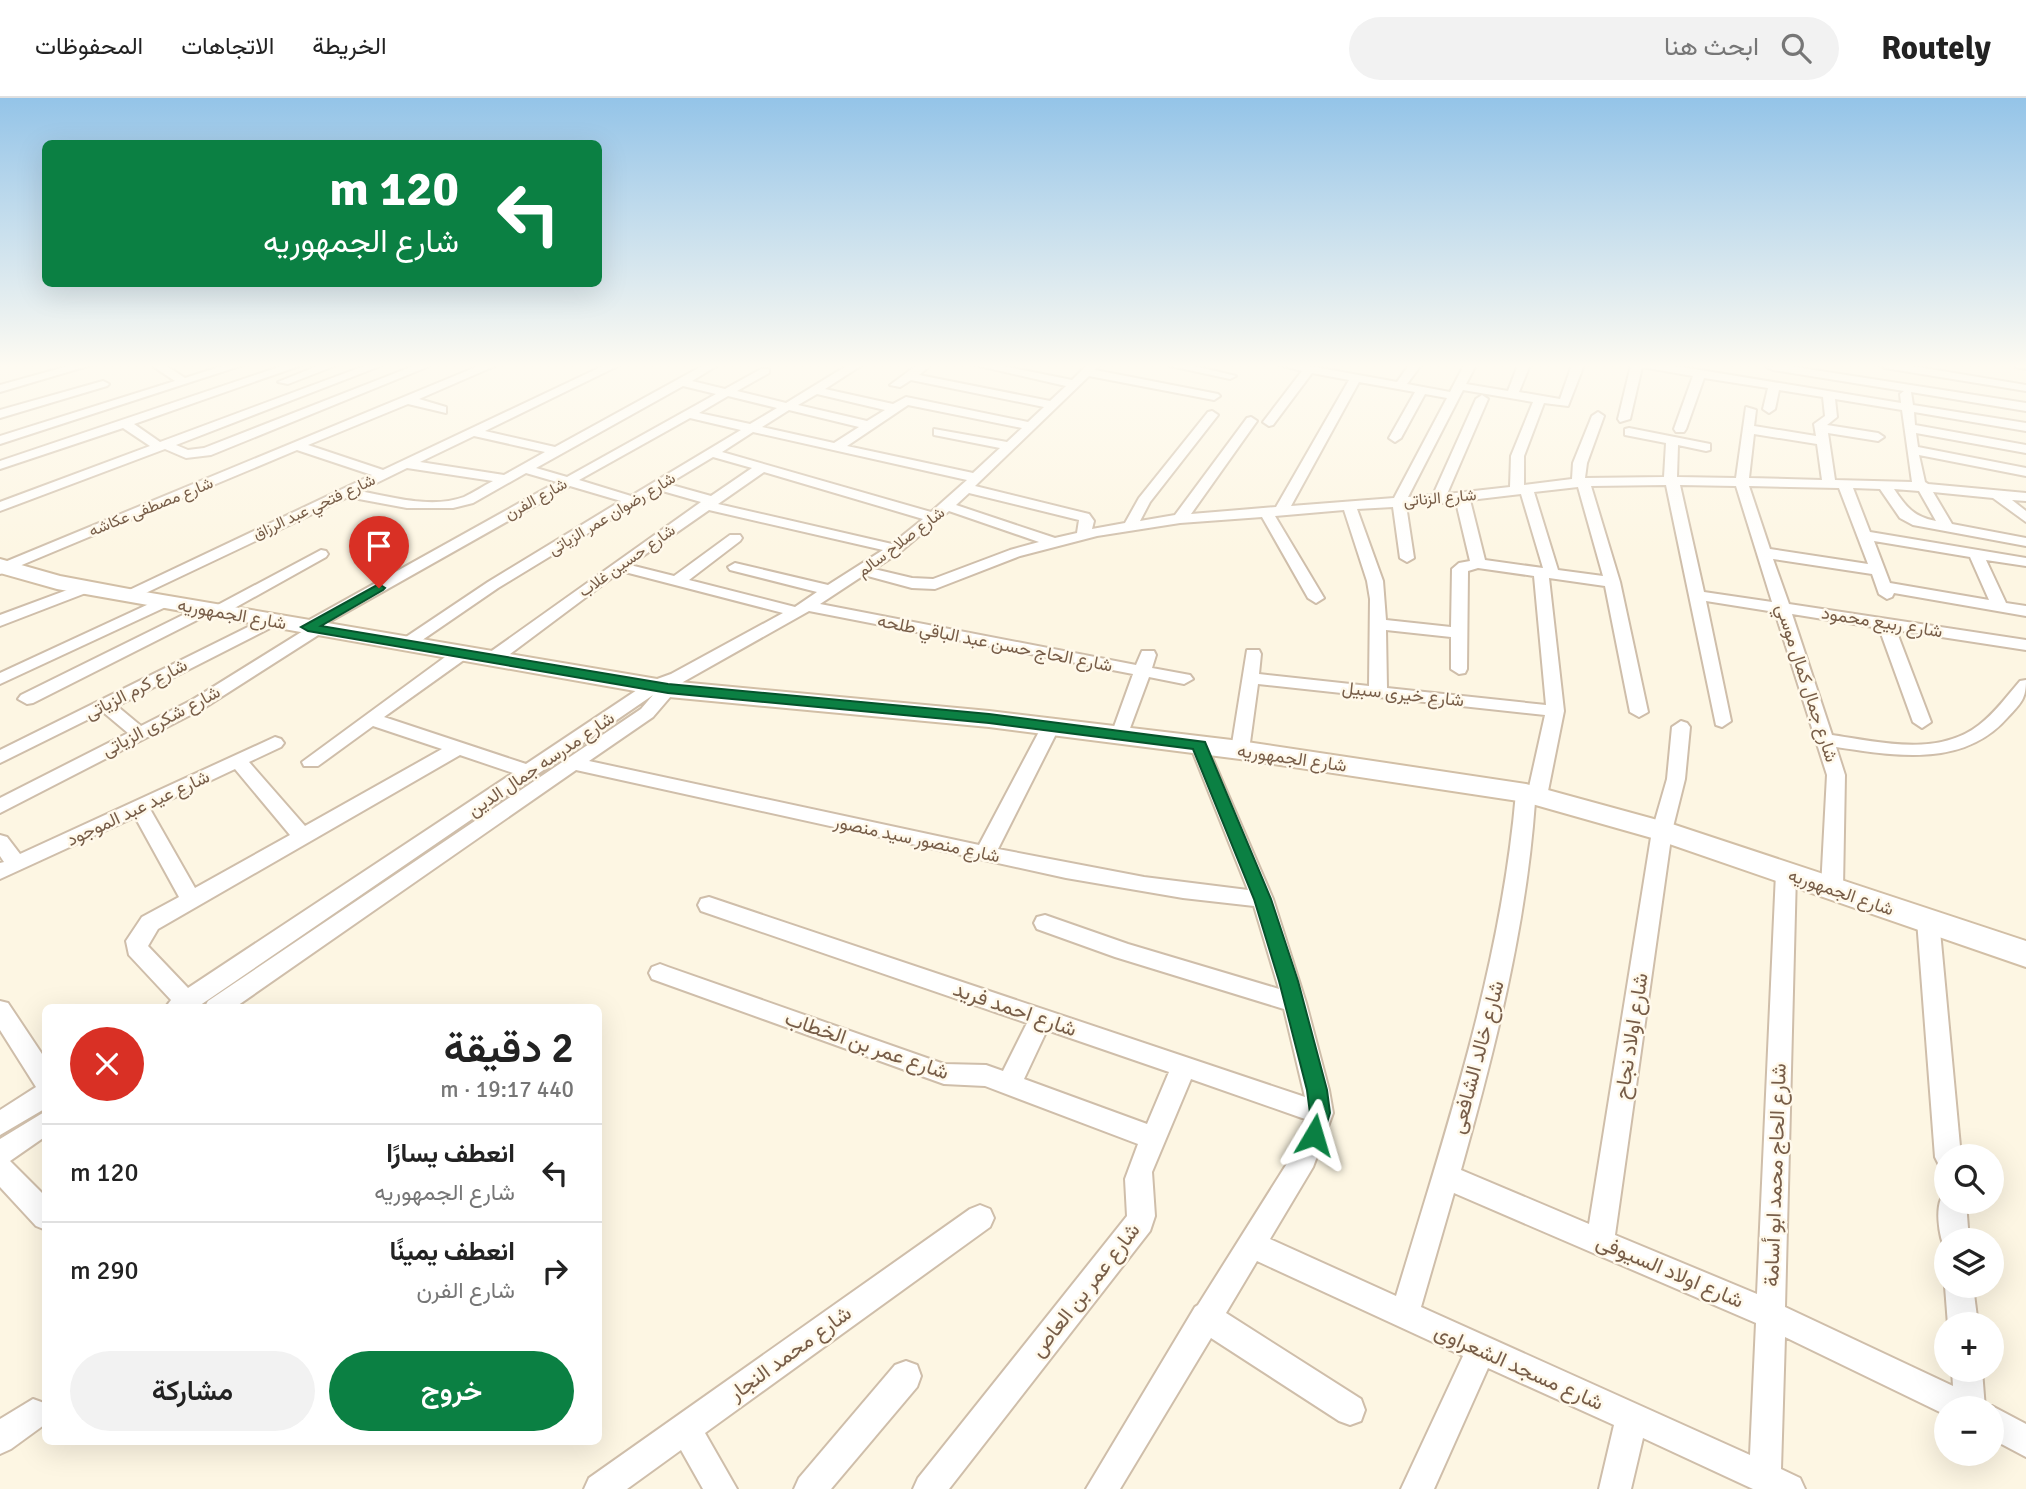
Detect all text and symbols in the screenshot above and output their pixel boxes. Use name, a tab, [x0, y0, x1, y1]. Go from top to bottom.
search box	[1349, 17, 1839, 80]
text: Routely	[1881, 28, 1991, 69]
icon: search	[1777, 29, 1815, 67]
text: المحفوظات	[35, 31, 143, 61]
text: الاتجاهات	[181, 31, 274, 61]
text: الخريطة	[312, 31, 387, 61]
text: ابحث هنا	[1664, 31, 1759, 63]
text: 120 m	[329, 159, 459, 219]
icon: left	[483, 168, 574, 259]
text: شارع الجمهوريه	[263, 222, 459, 261]
street label: شارع رضوان عمر الزياتى	[545, 468, 680, 561]
street label: شارع فتحي عبد الرزاق	[250, 470, 380, 547]
street label: شارع مصطفى عكاشه	[86, 473, 216, 542]
street label: شارع الفرن	[501, 474, 571, 525]
street label: شارع الزناتى	[1403, 485, 1477, 512]
street label: شارع صلاح سالم	[853, 503, 949, 582]
pin	[349, 516, 409, 588]
street label: شارع حسين غلاب	[575, 520, 680, 603]
icon: arrive	[360, 527, 398, 565]
street label: شارع الجمهوريه	[176, 594, 288, 635]
street label: شارع جمال كمال موسي	[1767, 601, 1843, 766]
street label: شارع ربيع محمود	[1820, 602, 1944, 643]
street label: شارع الحاج حسن عبد الباقي طلحه	[875, 609, 1114, 681]
street label: شارع كرم الزياتى	[81, 654, 191, 725]
street label: شارع خيرى سبيل	[1341, 677, 1465, 712]
street label: شارع شكرى الزياتى	[98, 681, 224, 762]
street label: شارع مدرسه جمال الدين	[463, 707, 619, 822]
street label: شارع الجمهوريه	[1236, 739, 1348, 778]
street label: شارع عيد عبد الموجود	[63, 765, 213, 852]
street label: شارع منصور سيد منصور	[831, 810, 1002, 868]
street label: شارع الجمهوريه	[1785, 864, 1897, 921]
street label: شارع اولاد نجاح	[1608, 971, 1655, 1101]
street label: شارع احمد فريد	[949, 976, 1080, 1043]
street label: شارع خالد الشافعى	[1444, 977, 1511, 1137]
street label: شارع عمر بن الخطاب	[781, 1005, 952, 1086]
text: 2 دقيقة	[443, 1023, 574, 1074]
button: close	[70, 1027, 144, 1101]
street label: شارع الحاج محمد ابو أسامة	[1758, 1063, 1793, 1287]
text: 440 m · 19:17	[440, 1075, 574, 1104]
position arrow	[1277, 1098, 1351, 1172]
text: انعطف يسارًا	[386, 1138, 515, 1170]
map controls	[1934, 1144, 2004, 1466]
button: search	[1934, 1144, 2004, 1214]
icon: left	[536, 1154, 574, 1192]
text: 120 m	[70, 1157, 139, 1189]
text: شارع الجمهوريه	[374, 1178, 515, 1207]
street label: شارع عمر بن العاص	[1025, 1218, 1146, 1363]
street label: شارع اولاد السيوفى	[1592, 1228, 1748, 1315]
button: layers	[1934, 1228, 2004, 1298]
text: انعطف يمينًا	[389, 1236, 515, 1268]
icon: right	[536, 1252, 574, 1290]
text: 290 m	[70, 1255, 139, 1287]
text: شارع الفرن	[417, 1276, 515, 1305]
street label: شارع محمد النجار	[723, 1300, 857, 1408]
button: +	[1934, 1312, 2004, 1382]
street label: شارع مسجد الشعراوى	[1430, 1318, 1608, 1417]
button: مشاركة	[70, 1351, 315, 1431]
button: خروج	[329, 1351, 574, 1431]
button: −	[1934, 1396, 2004, 1466]

